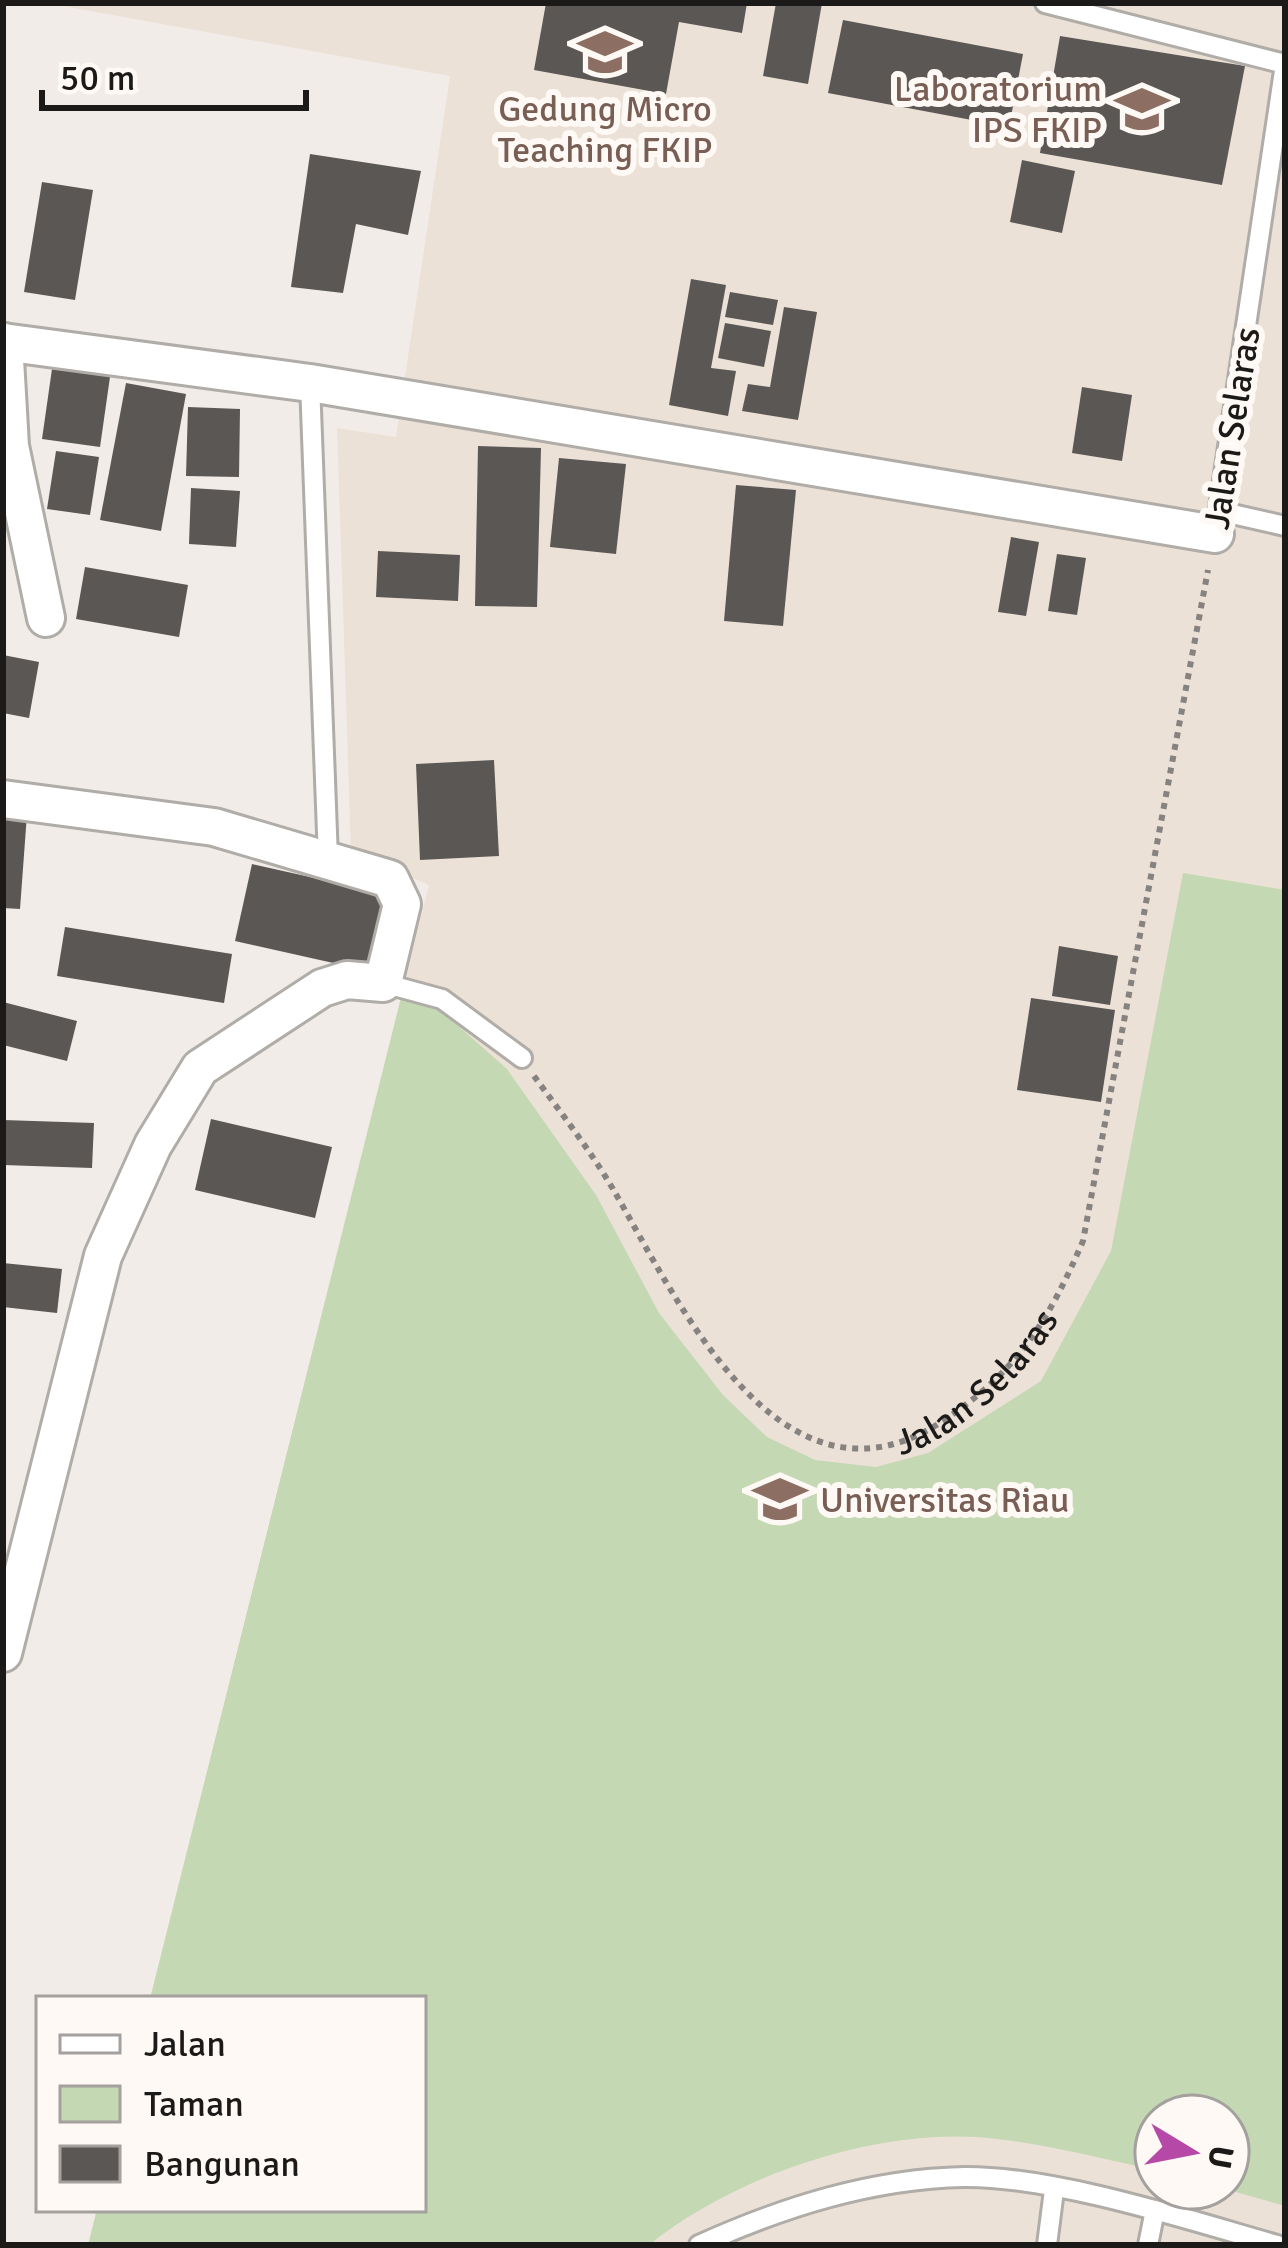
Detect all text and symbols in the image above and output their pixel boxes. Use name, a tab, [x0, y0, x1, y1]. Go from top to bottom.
school or university icon: Gedung Micro Teaching FKIP	[576, 23, 634, 81]
scale bar	[42, 36, 306, 110]
text: 50 m	[60, 56, 136, 101]
place label: Laboratorium IPS FKIP	[894, 67, 1102, 153]
school or university icon: Laboratorium IPS FKIP	[1113, 80, 1171, 138]
place label: Gedung Micro Teaching FKIP	[498, 87, 712, 173]
street label: Jalan Selaras	[1194, 324, 1271, 532]
street label: Jalan Selaras	[890, 1301, 1068, 1466]
school or university icon: Universitas Riau	[751, 1470, 809, 1528]
place label: Universitas Riau	[820, 1478, 1070, 1523]
legend	[36, 1996, 426, 2212]
text: Jalan	[144, 2022, 226, 2067]
text: Taman	[144, 2082, 244, 2127]
north arrow	[1132, 2092, 1252, 2212]
text: Bangunan	[144, 2142, 300, 2187]
text: U	[1198, 2142, 1242, 2171]

